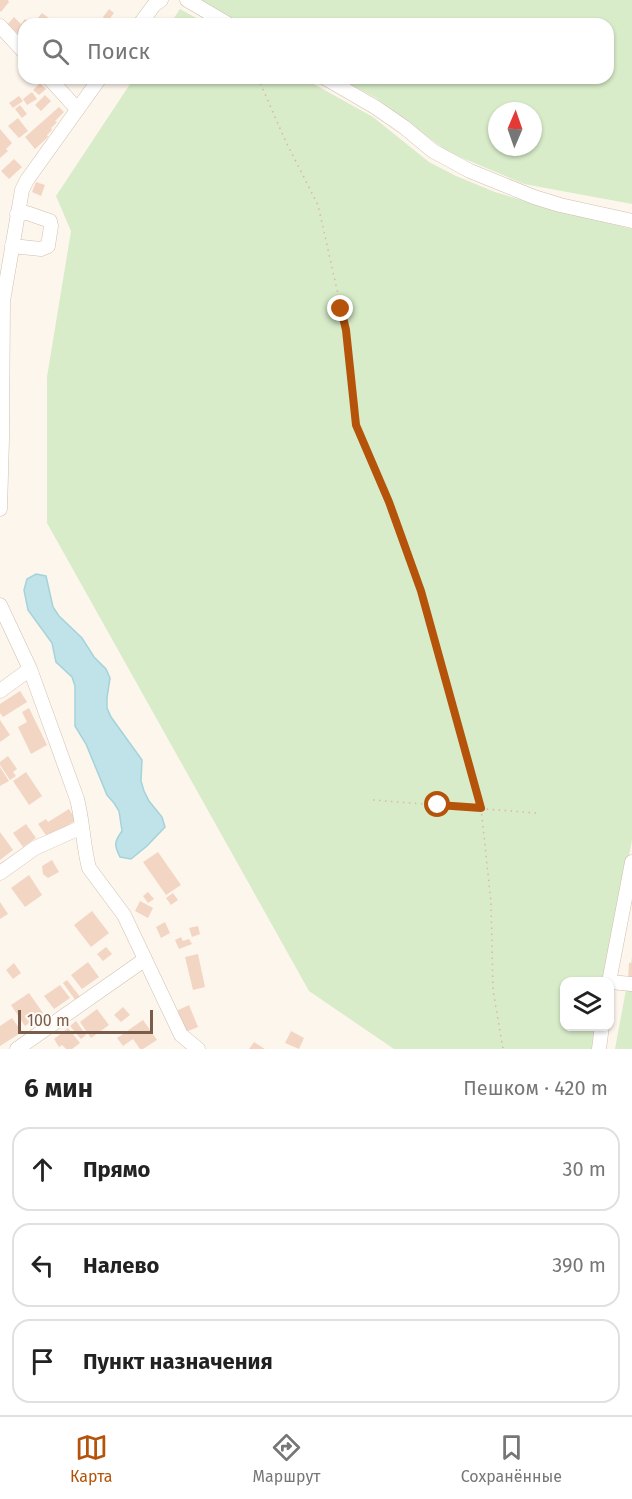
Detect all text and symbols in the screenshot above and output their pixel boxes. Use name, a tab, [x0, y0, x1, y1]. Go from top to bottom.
search box	[18, 18, 614, 84]
icon: search	[39, 35, 72, 68]
text: Поиск	[87, 38, 150, 65]
north arrow	[488, 102, 542, 156]
route end	[327, 295, 353, 321]
route start	[424, 791, 450, 817]
map controls	[560, 977, 614, 1031]
button: layers	[560, 977, 614, 1031]
scale bar	[18, 1007, 153, 1034]
text: 100 m	[27, 1011, 70, 1030]
text: 6 мин	[24, 1073, 93, 1104]
text: Пешком · 420 m	[463, 1076, 608, 1100]
icon: ahead	[26, 1153, 59, 1186]
text: Прямо	[83, 1156, 150, 1183]
text: 30 m	[562, 1157, 606, 1181]
icon: left	[26, 1249, 59, 1282]
text: Налево	[83, 1252, 159, 1279]
text: 390 m	[552, 1253, 606, 1277]
icon: arrive	[26, 1345, 59, 1378]
text: Пункт назначения	[83, 1348, 273, 1375]
tab: Карта	[70, 1431, 112, 1486]
tab: Маршрут	[253, 1431, 321, 1486]
tab: Сохранённые	[461, 1431, 562, 1486]

